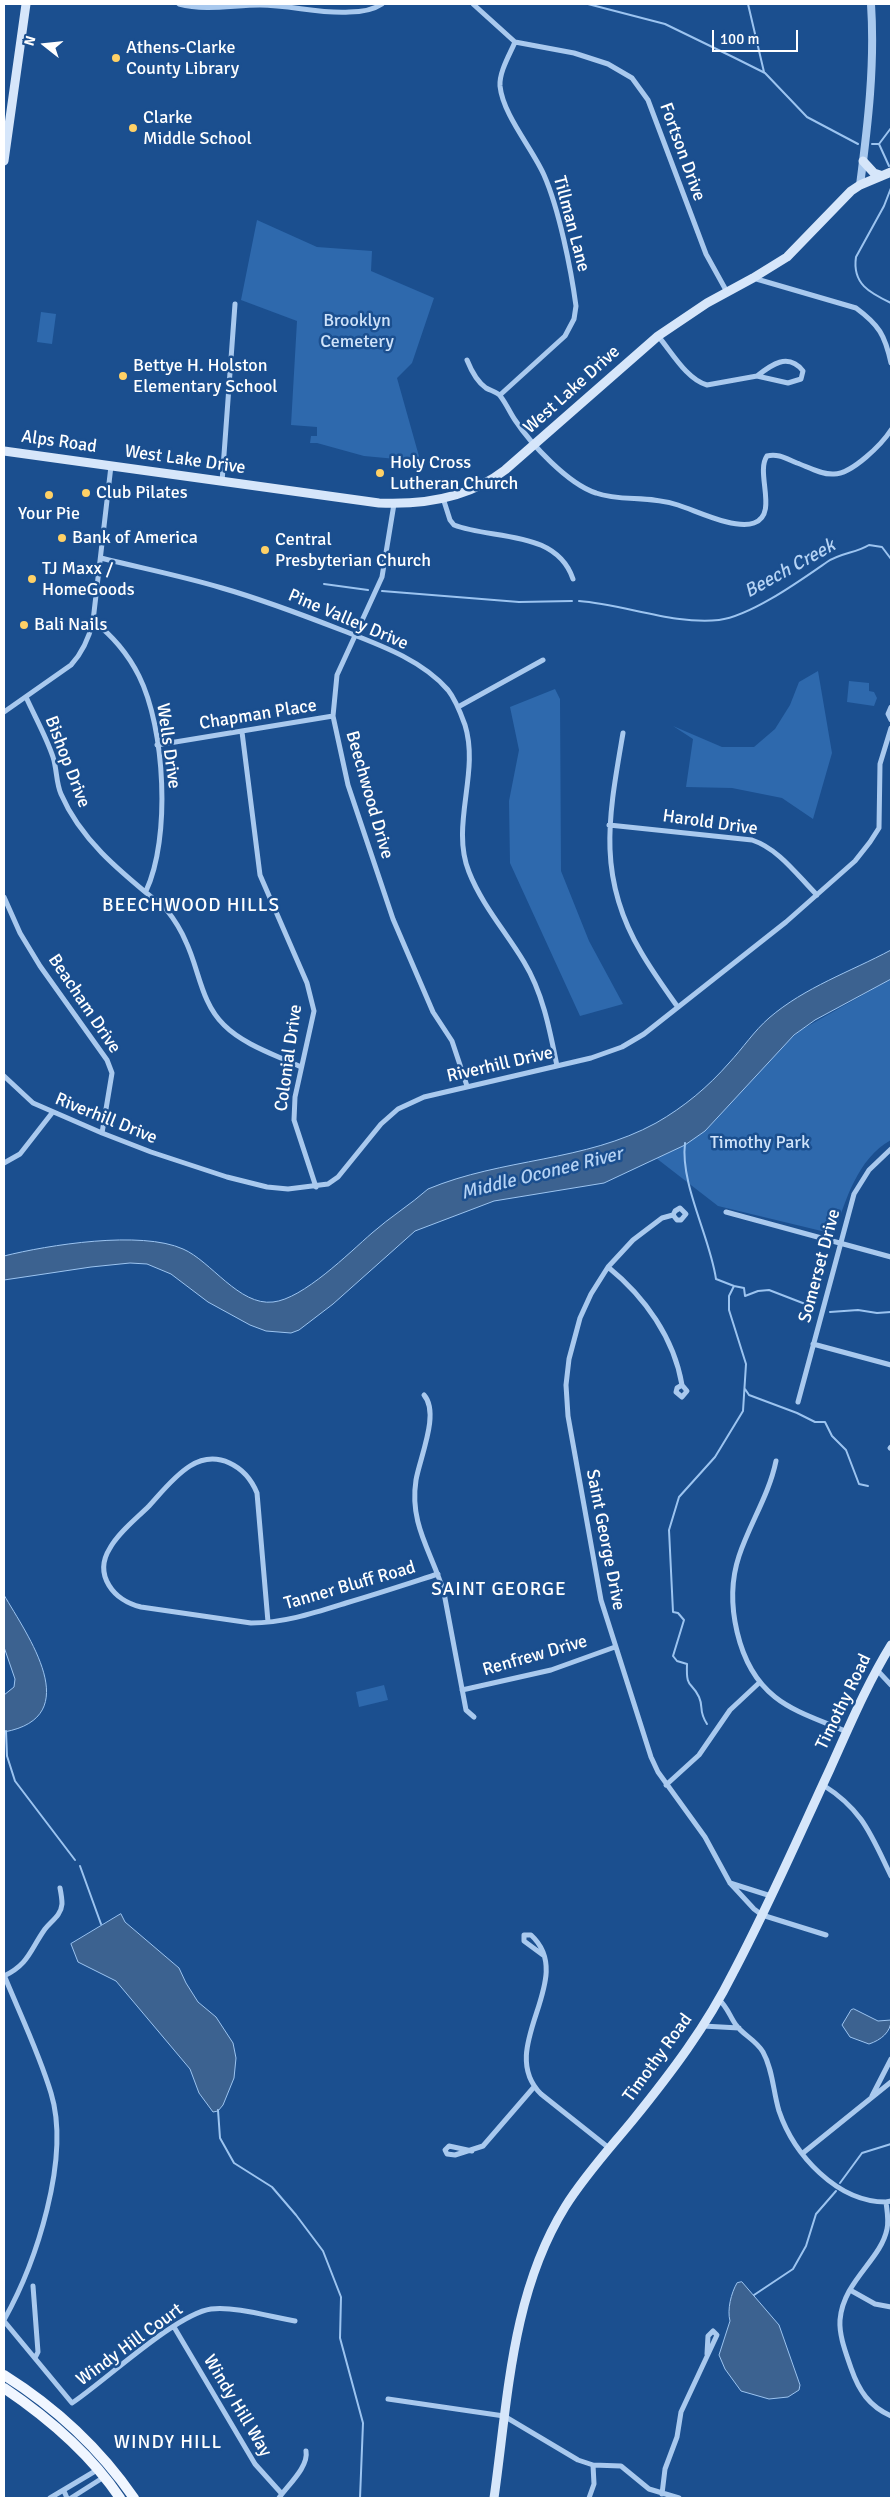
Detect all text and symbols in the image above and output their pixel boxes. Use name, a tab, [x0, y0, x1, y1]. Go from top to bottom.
north arrow	[20, 20, 70, 70]
scale bar	[715, 20, 801, 52]
text: 100 m	[720, 30, 760, 48]
text: N	[21, 34, 40, 48]
place label: Athens-Clarke County Library	[126, 37, 239, 80]
marker: Athens-Clarke County Library	[110, 52, 122, 64]
street label: Fortson Drive	[654, 100, 710, 204]
place label: Clarke Middle School	[143, 107, 252, 150]
marker: Clarke Middle School	[127, 122, 139, 134]
street label: Tillman Lane	[548, 174, 594, 274]
park label: Brooklyn Cemetery	[320, 310, 394, 352]
street label: West Lake Drive	[519, 341, 625, 439]
place label: Bettye H. Holston Elementary School	[133, 355, 278, 398]
marker: Bettye H. Holston Elementary School	[117, 370, 129, 382]
street label: Alps Road	[20, 426, 98, 458]
street label: West Lake Drive	[123, 441, 247, 479]
place label: Holy Cross Lutheran Church	[390, 452, 518, 494]
marker: Holy Cross Lutheran Church	[374, 467, 386, 479]
place label: Club Pilates	[96, 482, 188, 504]
marker: Club Pilates	[80, 487, 92, 499]
marker: Your Pie	[43, 489, 55, 501]
place label: Your Pie	[18, 503, 80, 525]
place label: Bank of America	[72, 527, 198, 549]
place label: Central Presbyterian Church	[275, 529, 431, 572]
marker: Bank of America	[56, 532, 68, 544]
water label: Beech Creek	[740, 535, 840, 603]
marker: Central Presbyterian Church	[259, 544, 271, 556]
place label: TJ Maxx / HomeGoods	[42, 558, 135, 600]
marker: TJ Maxx / HomeGoods	[26, 573, 38, 585]
street label: Pine Valley Drive	[285, 585, 411, 655]
place label: Bali Nails	[34, 614, 107, 636]
marker: Bali Nails	[18, 619, 30, 631]
street label: Chapman Place	[198, 695, 318, 735]
street label: Wells Drive	[151, 702, 185, 790]
street label: Bishop Drive	[40, 713, 94, 811]
street label: Beechwood Drive	[340, 729, 398, 861]
street label: Harold Drive	[661, 806, 759, 840]
district label: BEECHWOOD HILLS	[100, 895, 282, 917]
street label: Beacham Drive	[43, 950, 125, 1058]
street label: Colonial Drive	[271, 1003, 307, 1113]
street label: Riverhill Drive	[445, 1042, 555, 1088]
street label: Riverhill Drive	[52, 1089, 160, 1149]
park label: Timothy Park	[710, 1132, 810, 1154]
water label: Middle Oconee River	[459, 1143, 625, 1205]
street label: Somerset Drive	[794, 1207, 846, 1325]
street label: Saint George Drive	[581, 1468, 629, 1612]
street label: Tanner Bluff Road	[282, 1557, 418, 1615]
district label: SAINT GEORGE	[430, 1579, 568, 1601]
street label: Renfrew Drive	[480, 1631, 590, 1681]
street label: Timothy Road	[812, 1651, 876, 1753]
street label: Timothy Road	[619, 2010, 697, 2106]
street label: Windy Hill Court	[72, 2299, 188, 2391]
street label: Windy Hill Way	[198, 2351, 276, 2461]
district label: WINDY HILL	[113, 2432, 223, 2454]

